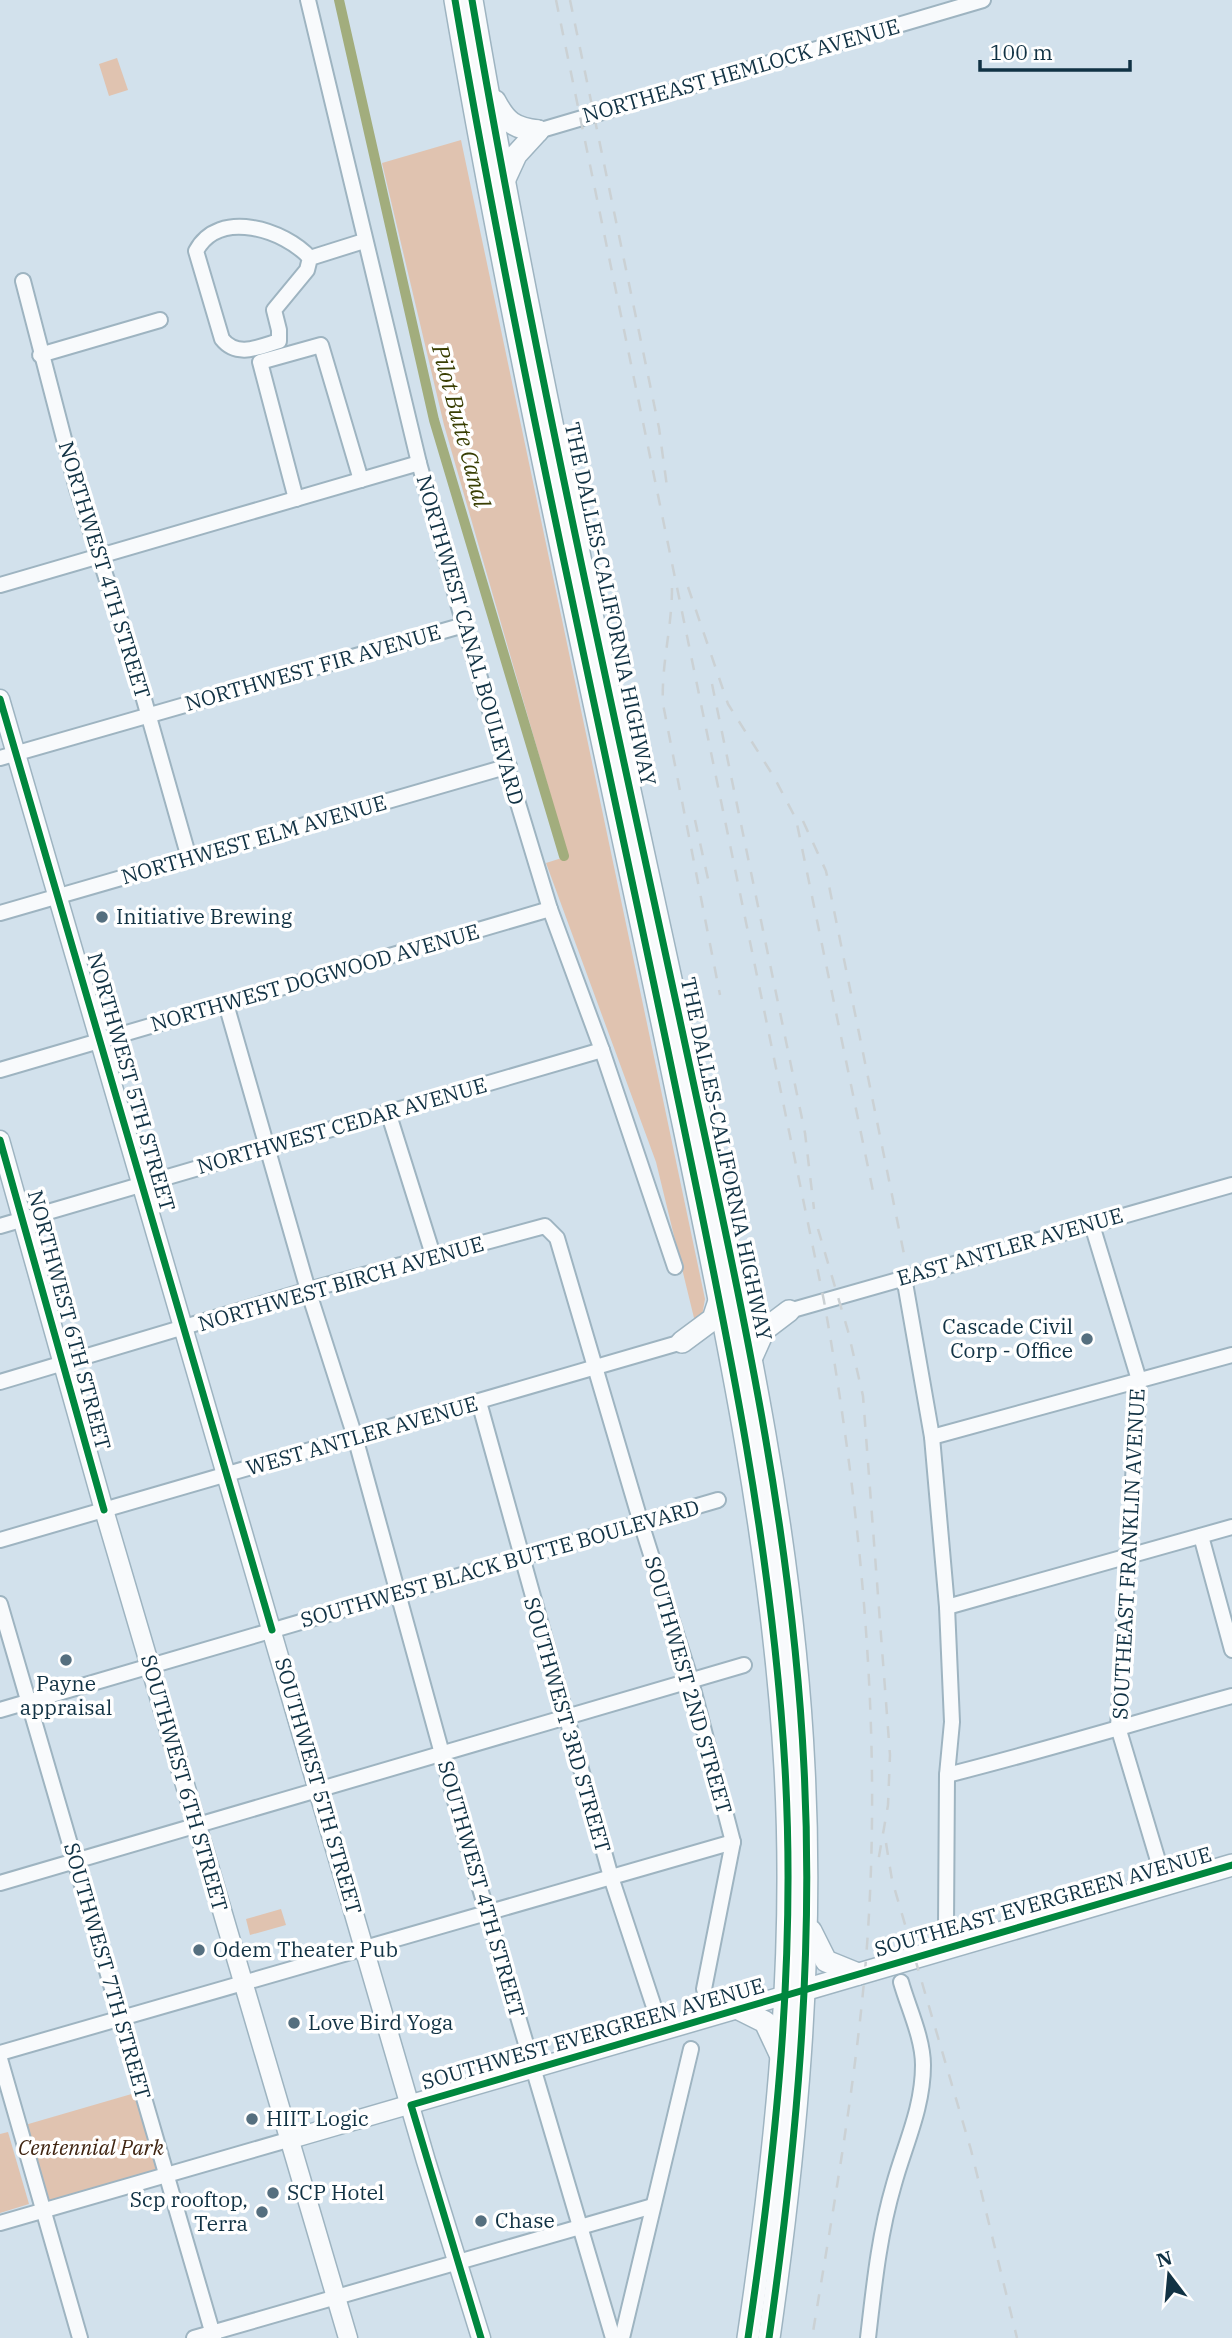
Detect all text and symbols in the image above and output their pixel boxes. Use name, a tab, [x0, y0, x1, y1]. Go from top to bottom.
street label: NORTHEAST HEMLOCK AVENUE	[579, 11, 903, 129]
scale bar	[980, 28, 1130, 72]
text: 100 m	[990, 38, 1053, 66]
water label: Pilot Butte Canal	[426, 340, 498, 511]
street label: THE DALLES-CALIFORNIA HIGHWAY	[559, 420, 663, 788]
street label: NORTHWEST 4TH STREET	[52, 438, 157, 702]
street label: NORTHWEST CANAL BOULEVARD	[410, 472, 532, 808]
street label: NORTHWEST FIR AVENUE	[181, 617, 444, 717]
street label: NORTHWEST ELM AVENUE	[118, 788, 390, 890]
place label: Initiative Brewing	[116, 902, 293, 930]
marker: Initiative Brewing	[94, 909, 110, 925]
street label: NORTHWEST DOGWOOD AVENUE	[147, 917, 482, 1037]
street label: NORTHWEST 5TH STREET	[82, 949, 182, 1214]
street label: THE DALLES-CALIFORNIA HIGHWAY	[675, 975, 779, 1343]
street label: NORTHWEST CEDAR AVENUE	[193, 1070, 490, 1180]
street label: NORTHWEST 6TH STREET	[22, 1187, 118, 1453]
street label: EAST ANTLER AVENUE	[893, 1200, 1126, 1292]
street label: NORTHWEST BIRCH AVENUE	[195, 1229, 487, 1337]
place label: Cascade Civil Corp - Office	[942, 1312, 1073, 1364]
marker: Cascade Civil Corp - Office	[1079, 1331, 1095, 1347]
street label: SOUTHEAST FRANKLIN AVENUE	[1105, 1388, 1151, 1720]
street label: WEST ANTLER AVENUE	[243, 1389, 481, 1482]
street label: SOUTHWEST BLACK BUTTE BOULEVARD	[297, 1493, 702, 1634]
street label: SOUTHWEST 2ND STREET	[639, 1553, 739, 1817]
street label: SOUTHWEST 3RD STREET	[518, 1594, 618, 1856]
street label: SOUTHWEST 6TH STREET	[135, 1651, 235, 1914]
marker: Payne appraisal	[58, 1652, 74, 1668]
street label: SOUTHWEST 5TH STREET	[269, 1654, 369, 1917]
place label: Payne appraisal	[20, 1669, 112, 1721]
street label: SOUTHWEST 4TH STREET	[432, 1757, 532, 2020]
street label: SOUTHWEST 7TH STREET	[58, 1839, 158, 2102]
street label: SOUTHEAST EVERGREEN AVENUE	[871, 1839, 1215, 1963]
place label: Odem Theater Pub	[213, 1935, 398, 1963]
marker: Odem Theater Pub	[191, 1942, 207, 1958]
street label: SOUTHWEST EVERGREEN AVENUE	[418, 1971, 767, 2095]
place label: Love Bird Yoga	[308, 2008, 453, 2036]
marker: Love Bird Yoga	[286, 2015, 302, 2031]
place label: HIIT Logic	[266, 2104, 369, 2132]
marker: HIIT Logic	[244, 2111, 260, 2127]
park label: Centennial Park	[18, 2133, 165, 2161]
place label: SCP Hotel	[287, 2178, 384, 2206]
place label: Scp rooftop, Terra	[130, 2185, 248, 2237]
marker: SCP Hotel	[265, 2185, 281, 2201]
marker: Scp rooftop, Terra	[254, 2204, 270, 2220]
place label: Chase	[495, 2206, 555, 2234]
marker: Chase	[473, 2213, 489, 2229]
north arrow	[1134, 2240, 1204, 2310]
text: N	[1154, 2245, 1175, 2272]

